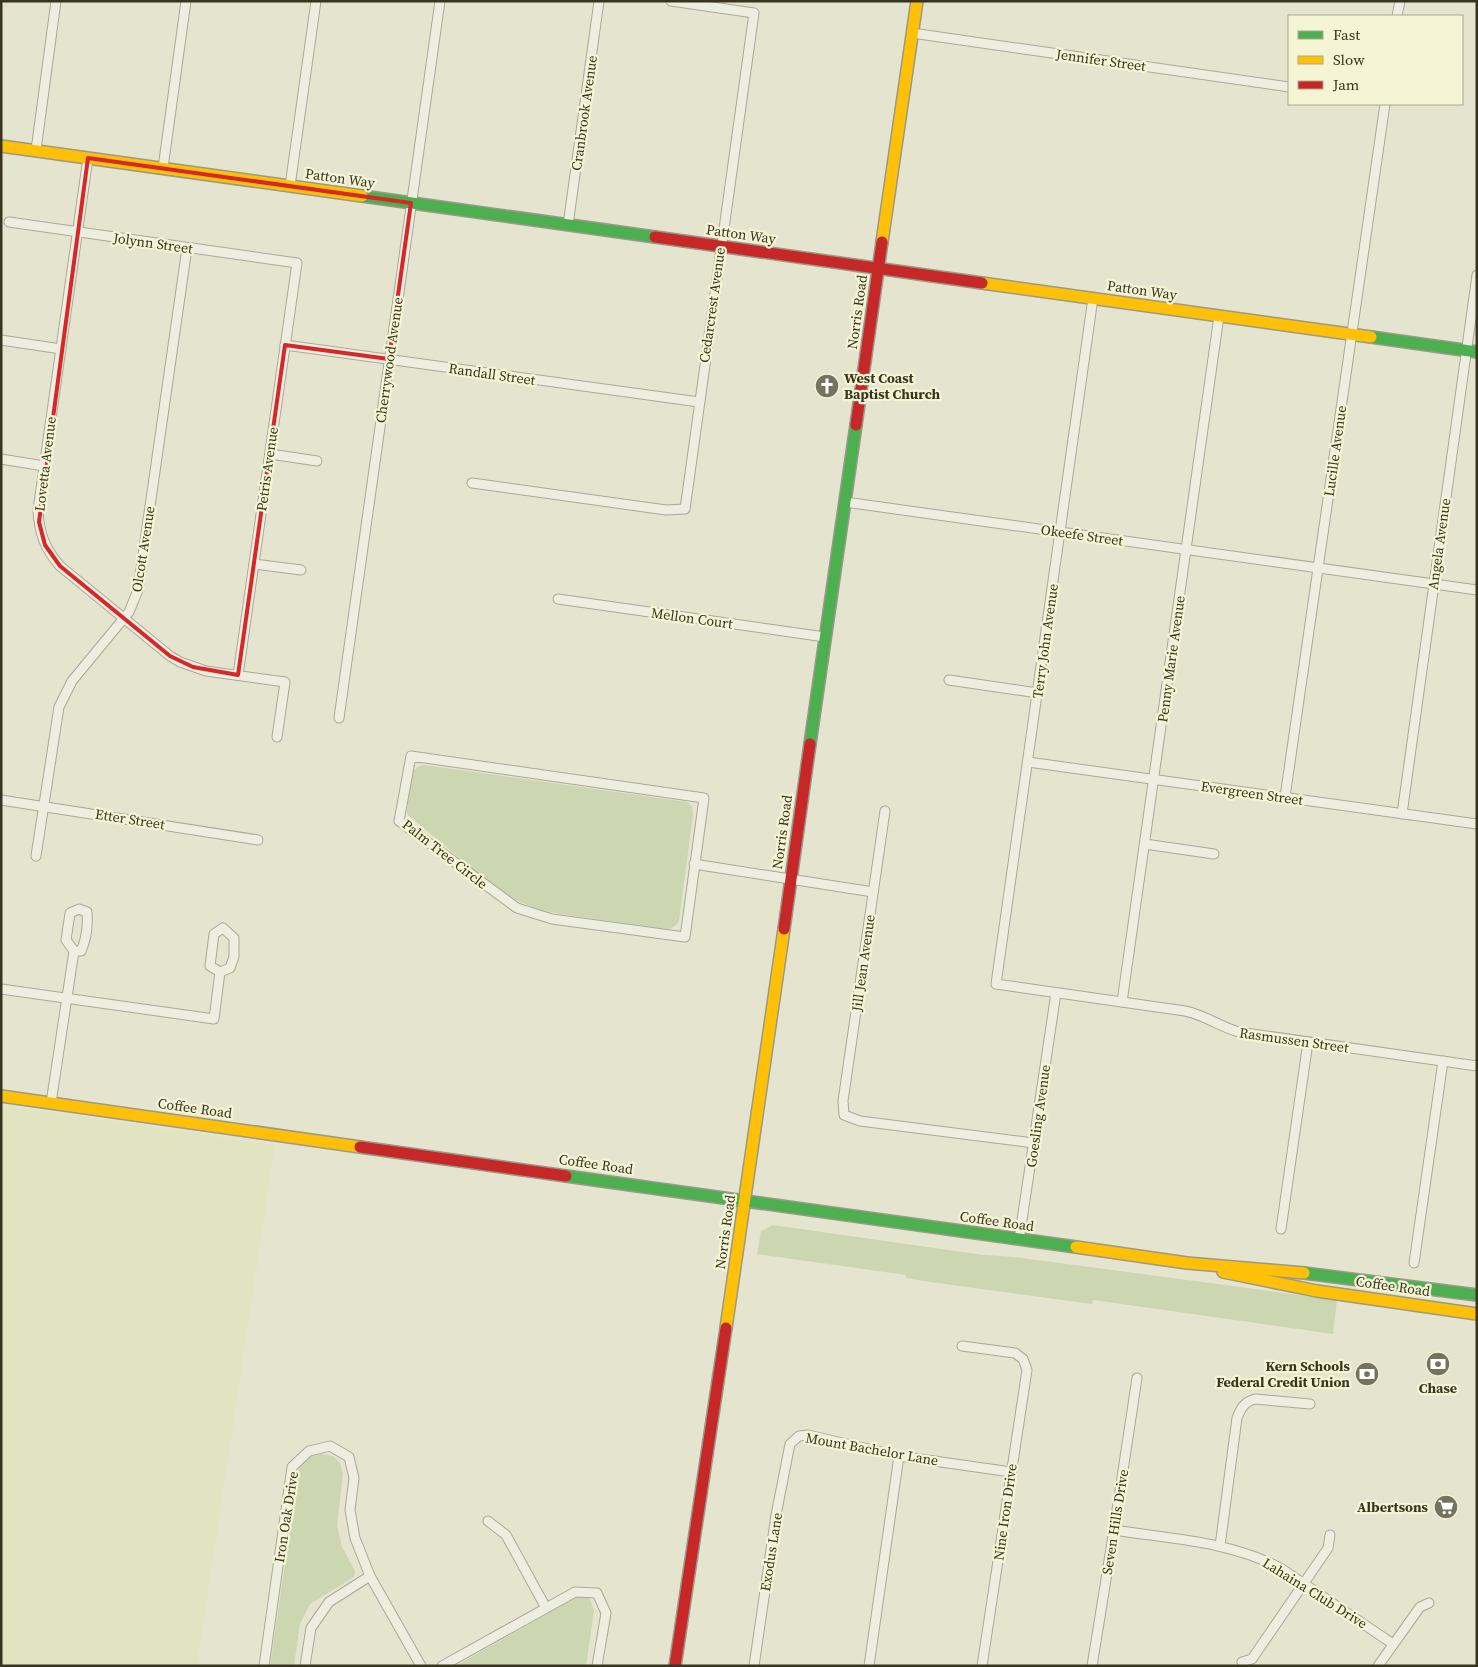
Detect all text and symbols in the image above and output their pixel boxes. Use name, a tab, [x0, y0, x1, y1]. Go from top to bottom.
legend	[1288, 15, 1463, 105]
text: Fast	[1333, 24, 1360, 45]
street label: Jennifer Street	[1054, 44, 1148, 76]
text: Slow	[1333, 49, 1365, 70]
street label: Cranbrook Avenue	[566, 54, 602, 172]
text: Jam	[1332, 74, 1360, 95]
street label: Patton Way	[304, 163, 377, 193]
street label: Patton Way	[705, 219, 778, 249]
street label: Jolynn Street	[111, 227, 195, 259]
street label: Cedarcrest Avenue	[694, 246, 730, 364]
street label: Norris Road	[842, 273, 872, 350]
street label: Patton Way	[1106, 275, 1179, 305]
street label: Cherrywood Avenue	[370, 296, 408, 424]
street label: Randall Street	[447, 358, 537, 390]
place label: West Coast Baptist Church	[844, 368, 940, 404]
church icon: West Coast Baptist Church	[814, 373, 840, 399]
street label: Lucille Avenue	[1319, 404, 1351, 498]
street label: Lovetta Avenue	[29, 415, 61, 513]
street label: Petris Avenue	[251, 425, 283, 513]
street label: Angela Avenue	[1423, 497, 1455, 591]
street label: Olcott Avenue	[126, 505, 160, 593]
street label: Okeefe Street	[1040, 519, 1125, 551]
street label: Terry John Avenue	[1027, 582, 1063, 700]
street label: Penny Marie Avenue	[1152, 594, 1190, 724]
street label: Mellon Court	[650, 602, 735, 634]
street label: Evergreen Street	[1200, 776, 1305, 810]
street label: Norris Road	[767, 793, 797, 870]
street label: Etter Street	[94, 804, 167, 834]
street label: Palm Tree Circle	[398, 814, 492, 894]
street label: Jill Jean Avenue	[846, 913, 880, 1014]
street label: Rasmussen Street	[1238, 1022, 1350, 1058]
street label: Goesling Avenue	[1021, 1063, 1055, 1169]
street label: Coffee Road	[157, 1093, 233, 1123]
street label: Coffee Road	[558, 1149, 634, 1179]
street label: Norris Road	[710, 1193, 740, 1270]
street label: Coffee Road	[959, 1206, 1035, 1236]
street label: Coffee Road	[1355, 1271, 1431, 1301]
bank icon: Chase	[1425, 1351, 1451, 1377]
place label: Kern Schools Federal Credit Union	[1216, 1356, 1351, 1392]
bank icon: Kern Schools Federal Credit Union	[1354, 1361, 1380, 1387]
place label: Chase	[1419, 1378, 1457, 1398]
street label: Mount Bachelor Lane	[804, 1427, 940, 1471]
street label: Nine Iron Drive	[988, 1462, 1022, 1562]
street label: Seven Hills Drive	[1097, 1468, 1133, 1576]
street label: Iron Oak Drive	[269, 1470, 303, 1564]
supermarket icon: Albertsons	[1433, 1494, 1459, 1520]
place label: Albertsons	[1357, 1497, 1429, 1517]
street label: Exodus Lane	[755, 1511, 787, 1593]
street label: Lahaina Club Drive	[1259, 1553, 1371, 1633]

